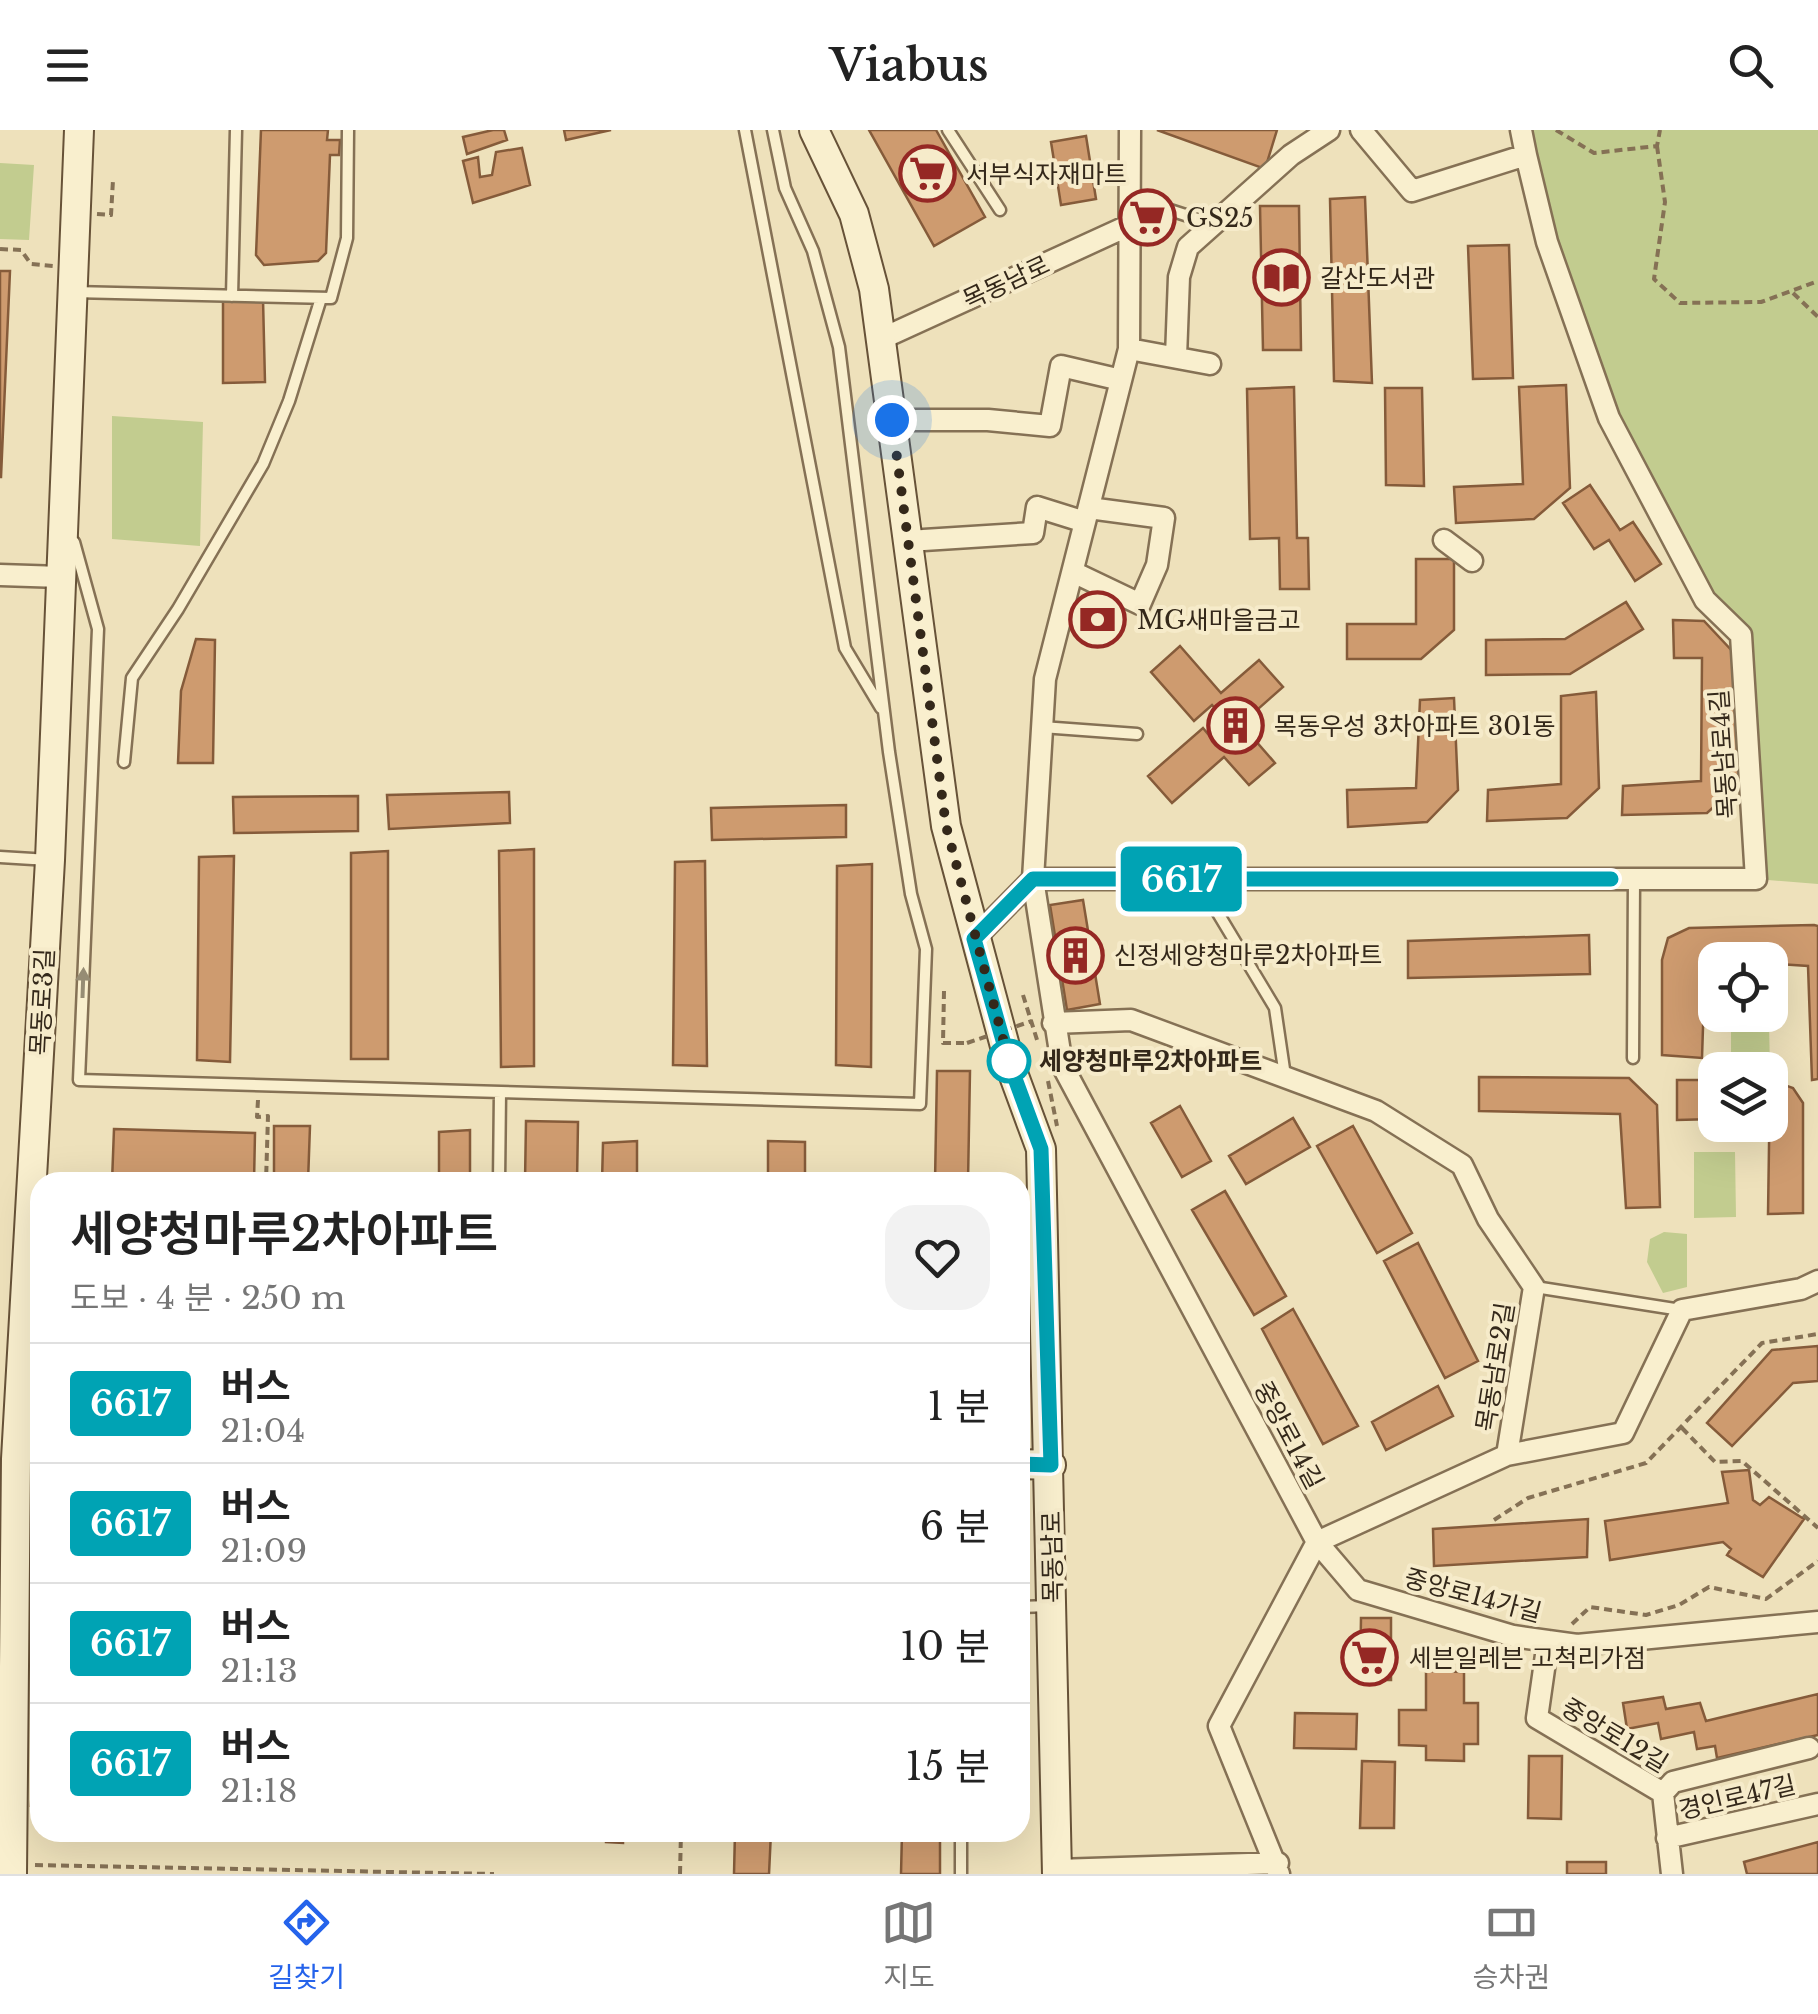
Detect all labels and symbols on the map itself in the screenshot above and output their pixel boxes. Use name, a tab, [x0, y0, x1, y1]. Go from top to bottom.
supermarket icon: 서부식자재마트	[897, 144, 957, 204]
place label: 서부식자재마트	[966, 159, 1127, 190]
supermarket icon: GS25	[1117, 188, 1177, 248]
place label: GS25	[1186, 203, 1253, 234]
library icon: 갈산도서관	[1251, 248, 1311, 308]
street label: 목동남로	[958, 249, 1054, 316]
place label: 갈산도서관	[1320, 263, 1435, 294]
your location	[867, 395, 917, 445]
bank icon: MG새마을금고	[1068, 590, 1128, 650]
place label: MG새마을금고	[1137, 605, 1301, 636]
street label: 목동남로4길	[1704, 688, 1743, 820]
building icon: 목동우성 3차아파트 301동	[1205, 696, 1265, 756]
place label: 목동우성 3차아파트 301동	[1274, 711, 1555, 742]
line badge: 6617	[1111, 846, 1251, 912]
building icon: 신정세양청마루2차아파트	[1045, 925, 1105, 985]
place label: 신정세양청마루2차아파트	[1114, 940, 1382, 971]
street label: 목동로3길	[24, 948, 61, 1056]
one-way arrow	[76, 966, 92, 998]
marker: 세양청마루2차아파트	[988, 1040, 1030, 1082]
place label: 세양청마루2차아파트	[1039, 1046, 1262, 1077]
street label: 목동남로2길	[1470, 1300, 1521, 1434]
street label: 중앙로14길	[1247, 1376, 1330, 1495]
street label: 목동남로	[1036, 1511, 1069, 1603]
street label: 중앙로14가길	[1401, 1562, 1545, 1629]
supermarket icon: 세븐일레븐 고척리가점	[1340, 1628, 1400, 1688]
place label: 세븐일레븐 고척리가점	[1409, 1643, 1646, 1674]
street label: 중앙로12길	[1556, 1692, 1674, 1779]
street label: 경인로47길	[1676, 1769, 1799, 1826]

